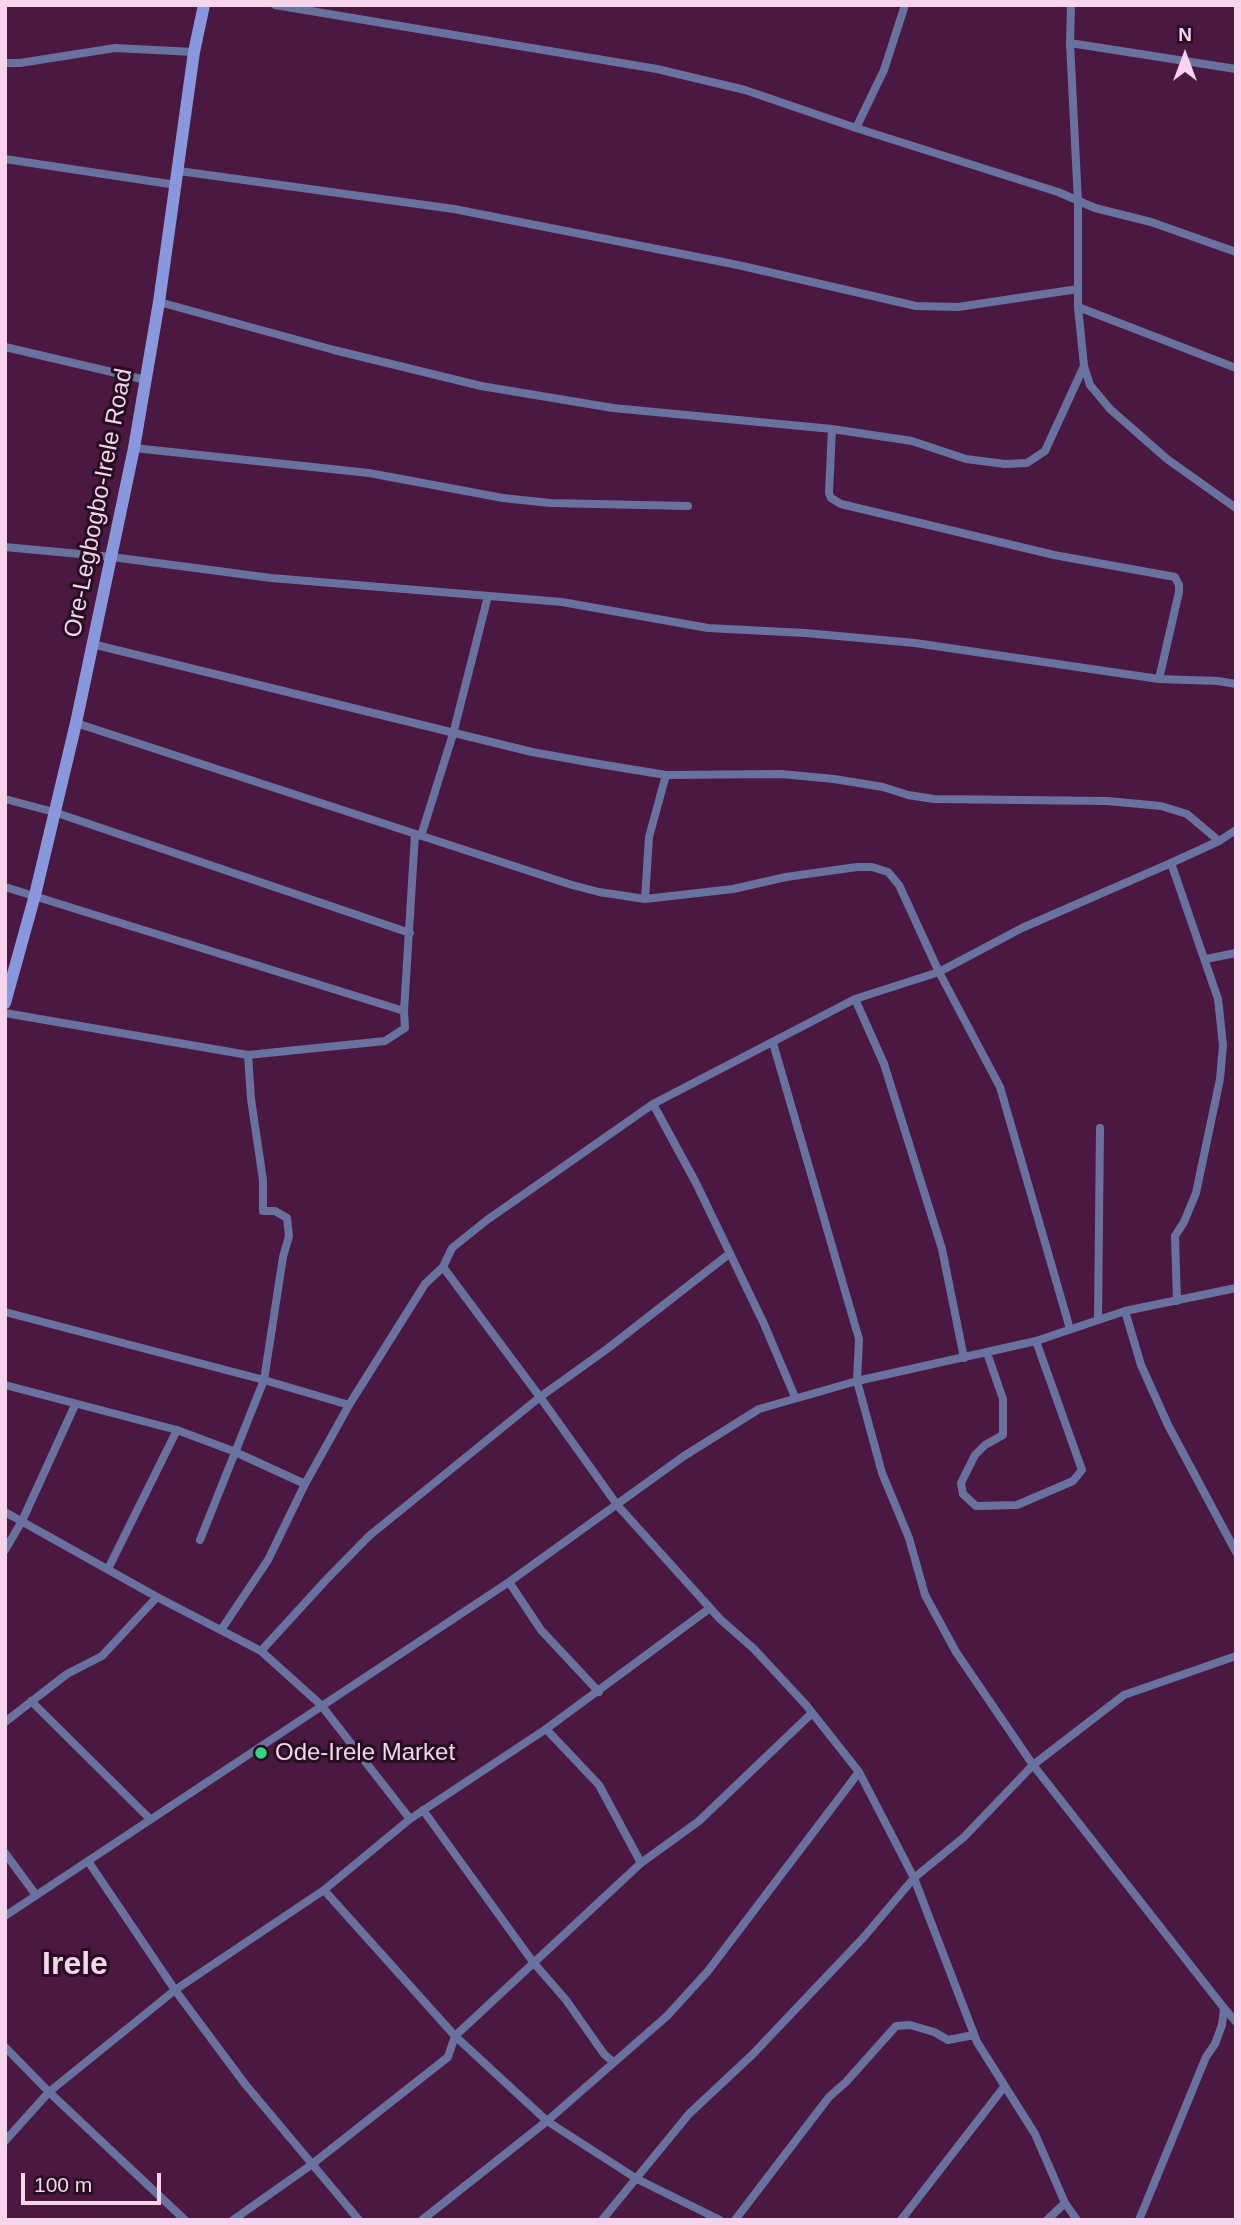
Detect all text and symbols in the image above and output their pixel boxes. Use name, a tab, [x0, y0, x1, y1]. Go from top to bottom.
north arrow	[1150, 21, 1220, 91]
text: N	[1178, 24, 1192, 45]
street label: Ore-Legbogbo-Irele Road	[59, 366, 139, 640]
place label: Ode-Irele Market	[275, 1739, 455, 1767]
marker: Ode-Irele Market	[253, 1745, 269, 1761]
district label: Irele	[42, 1946, 108, 1984]
scale bar	[24, 2158, 164, 2202]
text: 100 m	[34, 2173, 92, 2196]

